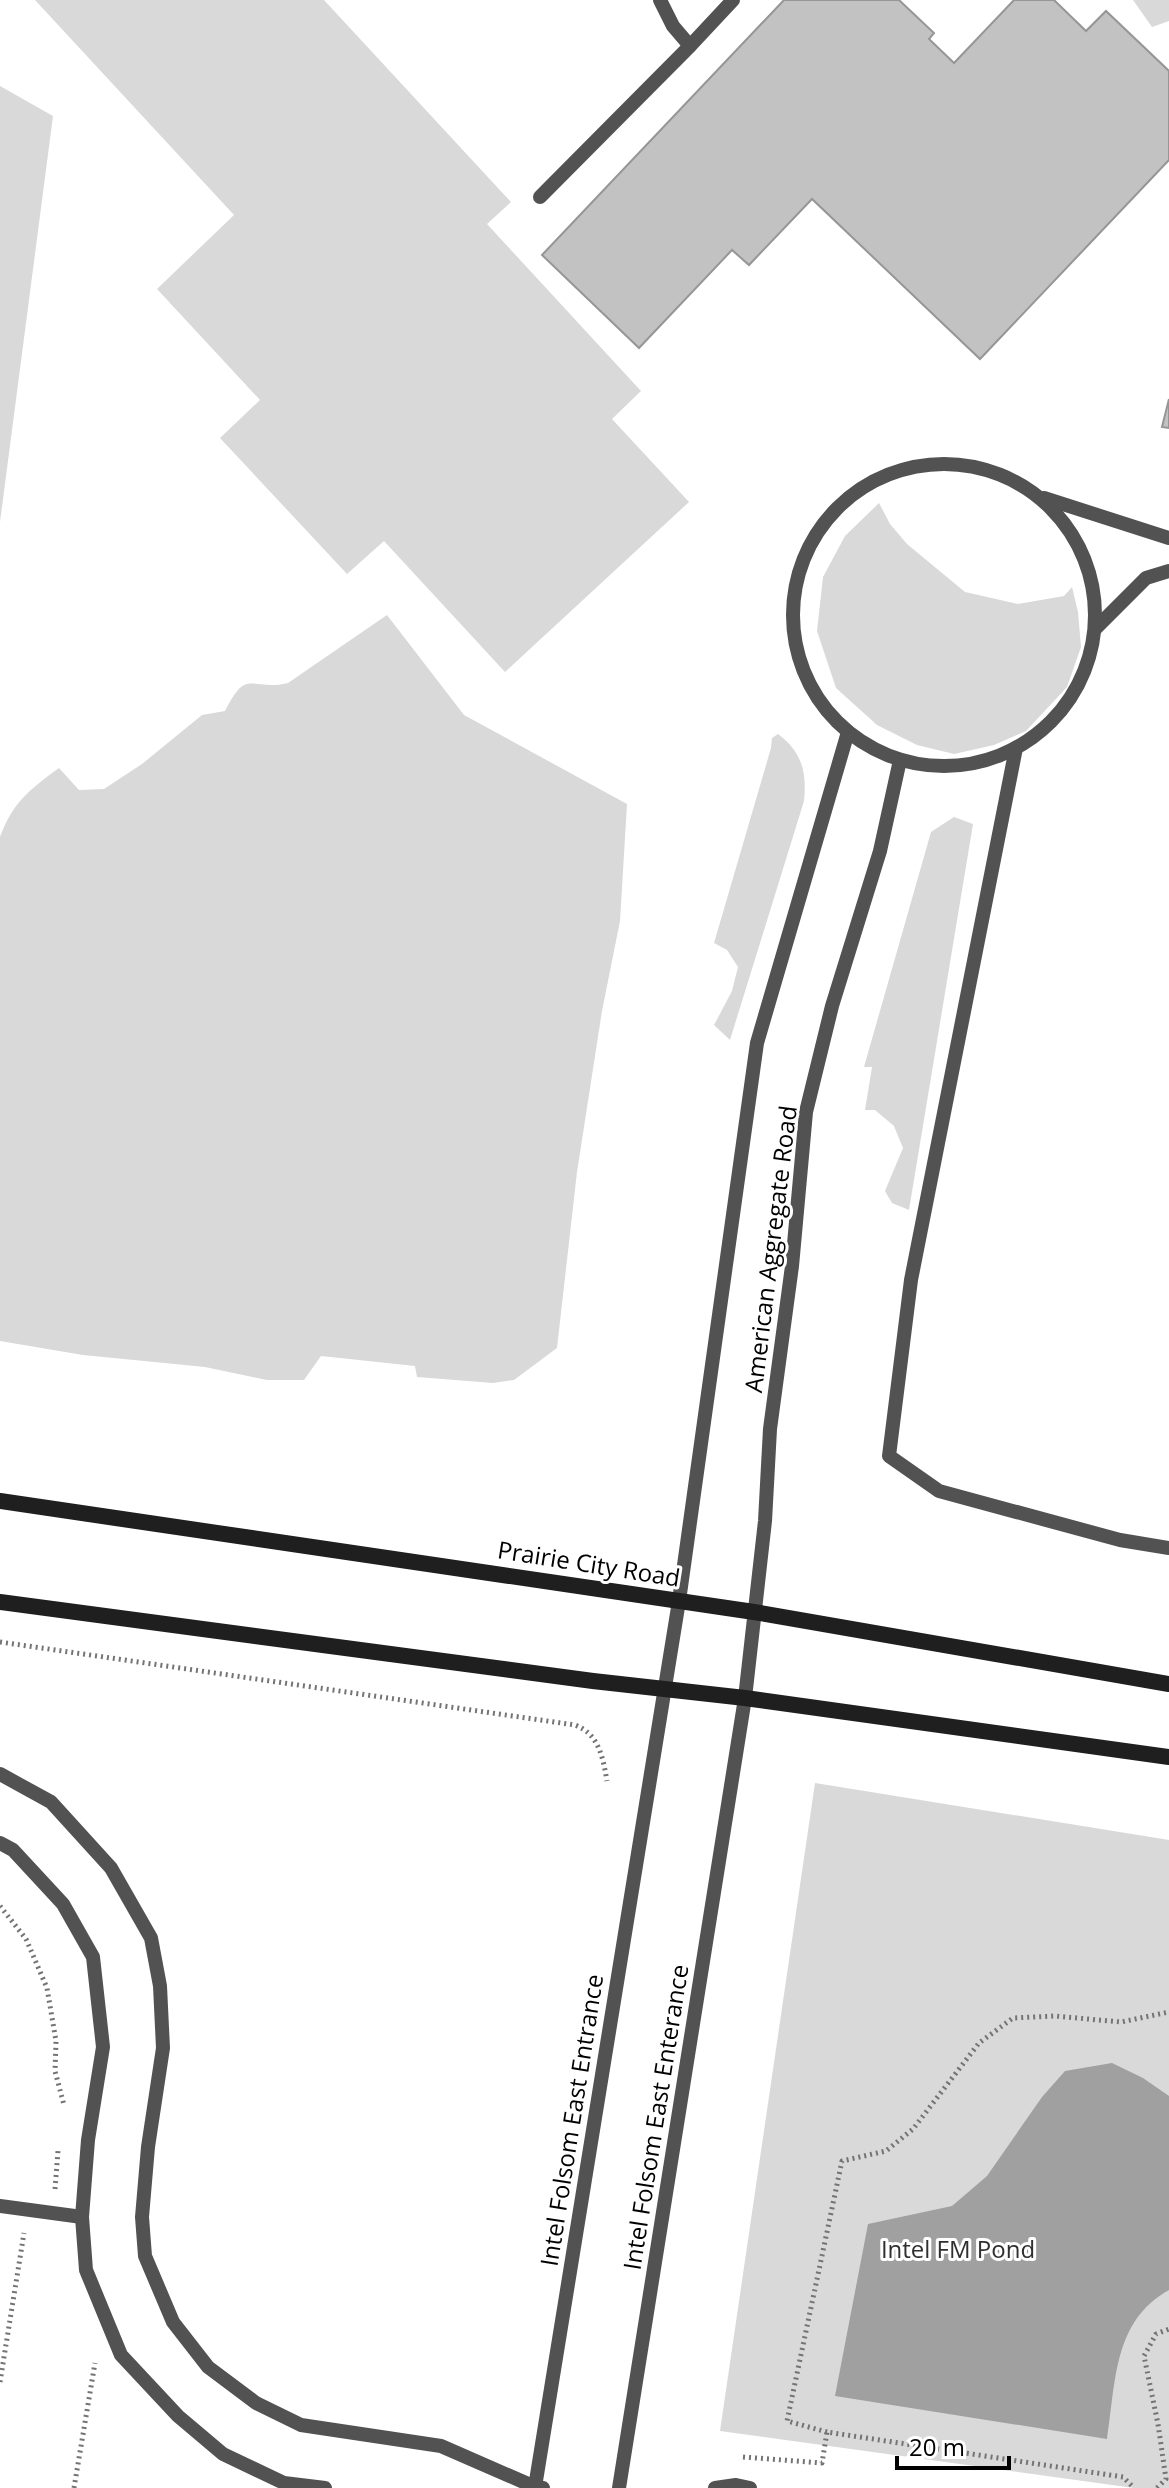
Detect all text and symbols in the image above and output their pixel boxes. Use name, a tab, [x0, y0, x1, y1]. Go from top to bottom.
street label: American Aggregate Road	[736, 1104, 804, 1394]
street label: Prairie City Road	[495, 1532, 683, 1594]
street label: Intel Folsom East Enterance	[615, 1962, 695, 2272]
street label: Intel Folsom East Entrance	[532, 1972, 610, 2268]
park label: Intel FM Pond	[881, 2232, 1035, 2265]
scale bar	[897, 2420, 1009, 2470]
text: 20 m	[909, 2430, 965, 2463]

